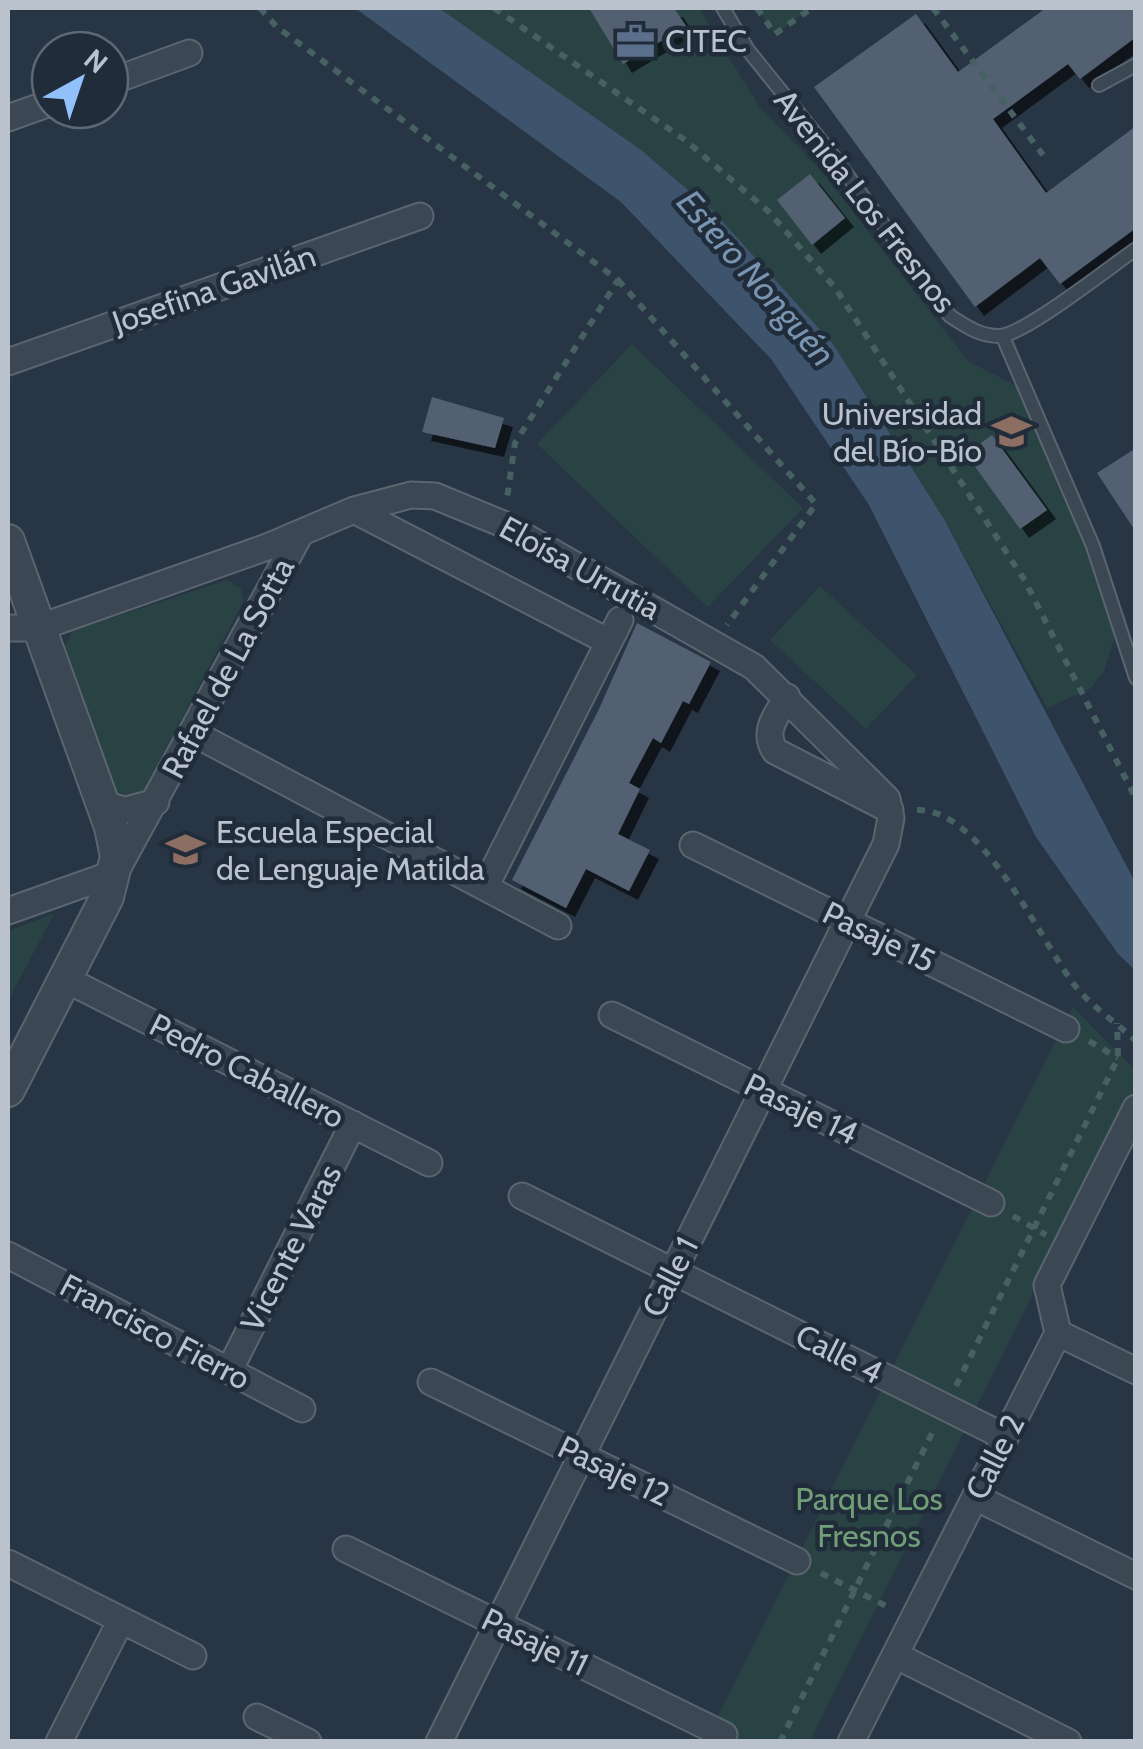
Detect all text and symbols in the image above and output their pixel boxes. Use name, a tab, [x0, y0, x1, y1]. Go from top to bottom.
office icon: CITEC	[614, 20, 656, 62]
place label: CITEC	[665, 21, 747, 60]
north arrow	[30, 30, 130, 130]
text: N	[78, 41, 115, 80]
street label: Avenida Los Fresnos	[766, 81, 965, 320]
water label: Estero Nonguén	[668, 181, 845, 375]
street label: Josefina Gavilán	[106, 236, 321, 342]
place label: Universidad del Bío-Bío	[822, 394, 982, 470]
school or university icon: Universidad del Bío-Bío	[991, 411, 1033, 453]
street label: Eloísa Urrutia	[493, 507, 668, 628]
street label: Rafael de La Sotta	[153, 550, 302, 785]
place label: Escuela Especial de Lenguaje Matilda	[216, 812, 485, 888]
school or university icon: Escuela Especial de Lenguaje Matilda	[165, 829, 207, 871]
street label: Pasaje 15	[817, 893, 942, 980]
street label: Pedro Caballero	[143, 1005, 351, 1136]
street label: Pasaje 14	[738, 1064, 864, 1153]
street label: Vicente Varas	[232, 1158, 349, 1338]
street label: Calle 1	[633, 1230, 706, 1323]
street label: Francisco Fierro	[54, 1265, 257, 1398]
street label: Calle 4	[789, 1315, 889, 1392]
street label: Calle 2	[957, 1408, 1032, 1506]
street label: Pasaje 12	[552, 1427, 676, 1514]
park label: Parque Los Fresnos	[795, 1479, 943, 1555]
street label: Pasaje 11	[476, 1599, 595, 1684]

